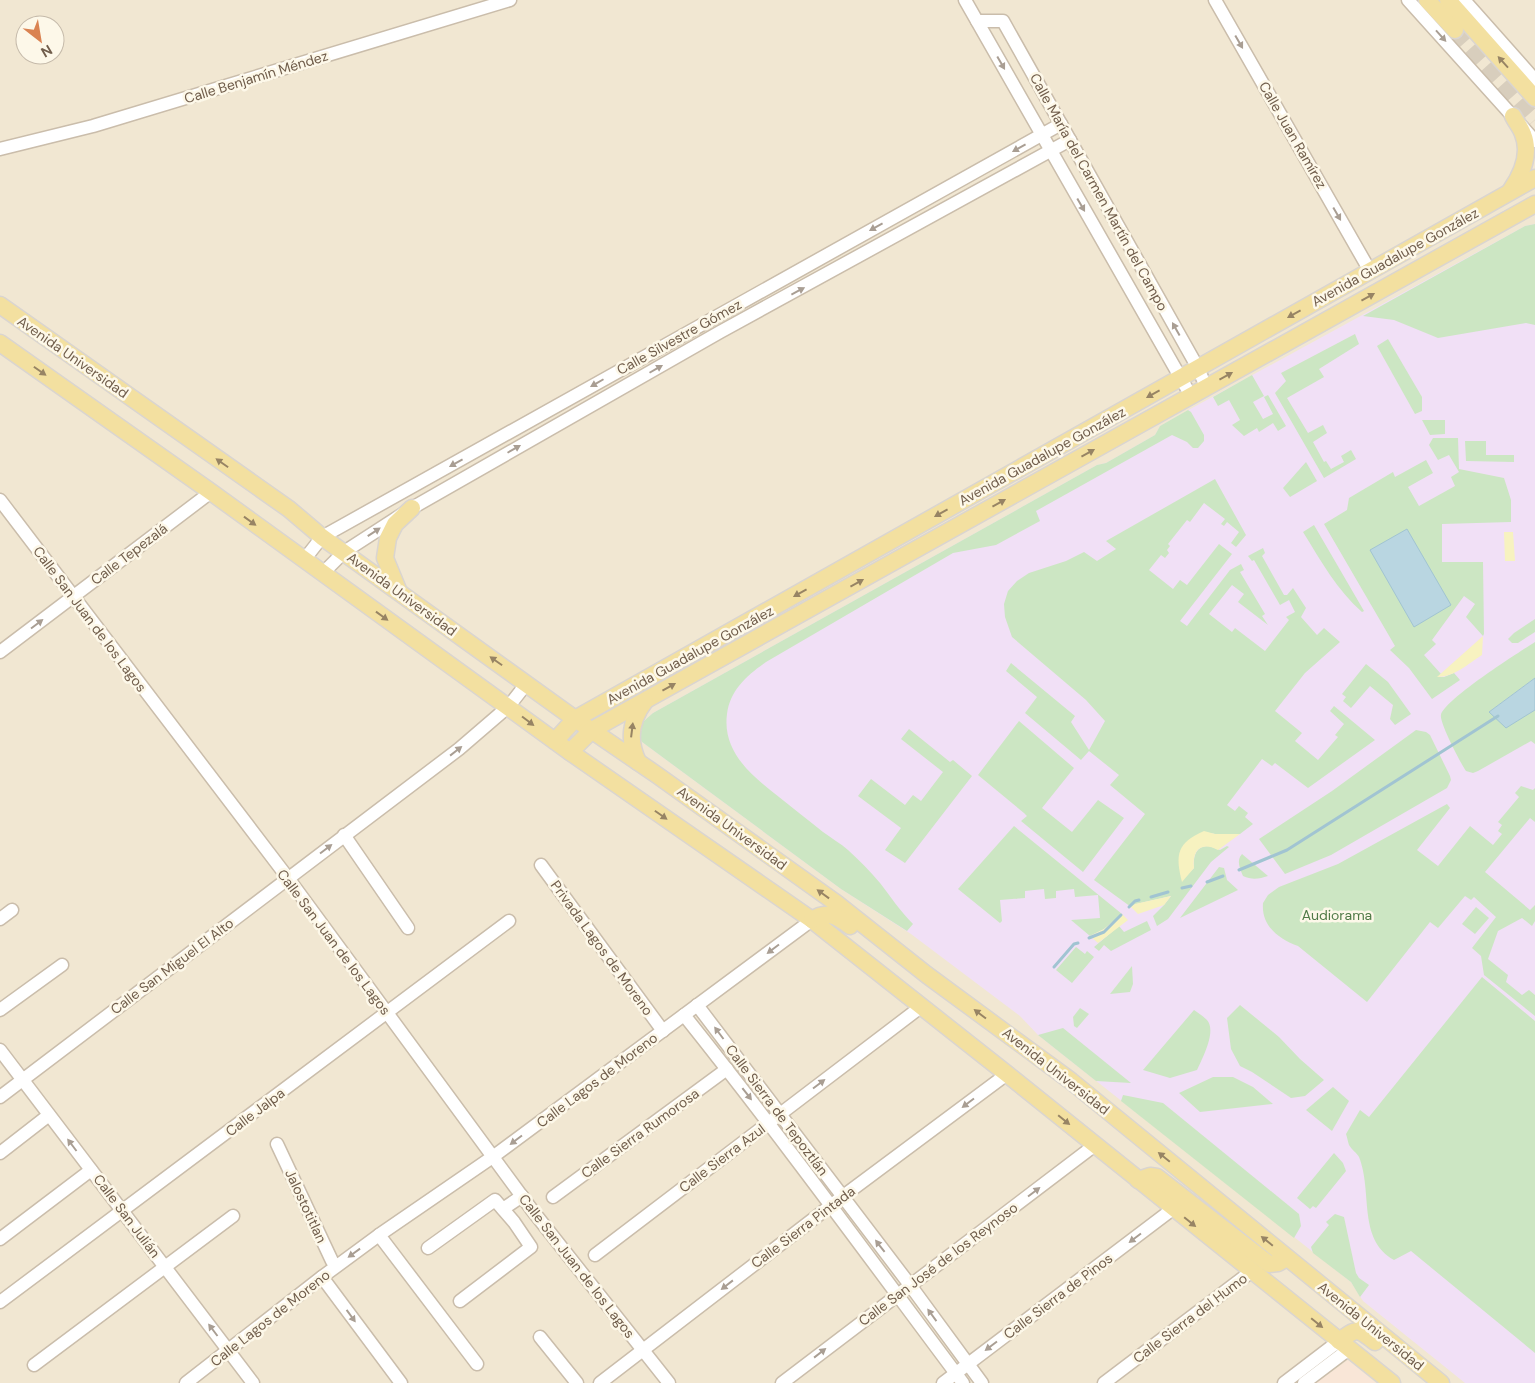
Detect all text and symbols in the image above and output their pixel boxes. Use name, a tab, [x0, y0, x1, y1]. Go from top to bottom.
north arrow	[15, 15, 65, 65]
one-way arrow	[1435, 30, 1447, 42]
one-way arrow	[1235, 36, 1244, 49]
text: N	[38, 41, 56, 61]
street label: Calle Benjamín Méndez	[182, 47, 330, 107]
one-way arrow	[1497, 55, 1508, 68]
one-way arrow	[997, 56, 1005, 71]
street label: Calle María del Carmen Martín del Campo	[1026, 70, 1172, 314]
street label: Calle Juan Ramírez	[1255, 78, 1331, 192]
one-way arrow	[1011, 144, 1026, 152]
one-way arrow	[1077, 198, 1086, 211]
street label: Avenida Guadalupe González	[1309, 204, 1481, 310]
one-way arrow	[1333, 207, 1342, 220]
one-way arrow	[869, 223, 884, 231]
one-way arrow	[791, 286, 804, 295]
one-way arrow	[1361, 293, 1375, 301]
street label: Calle Silvestre Gómez	[614, 295, 744, 379]
one-way arrow	[1288, 309, 1301, 318]
street label: Avenida Universidad	[14, 312, 132, 402]
one-way arrow	[1172, 321, 1180, 336]
one-way arrow	[648, 365, 663, 373]
one-way arrow	[33, 366, 47, 376]
one-way arrow	[1219, 372, 1233, 381]
one-way arrow	[590, 379, 604, 387]
one-way arrow	[1146, 389, 1160, 398]
street label: Avenida Guadalupe González	[956, 403, 1128, 509]
one-way arrow	[508, 445, 521, 454]
one-way arrow	[1081, 449, 1095, 458]
one-way arrow	[215, 458, 229, 468]
one-way arrow	[448, 459, 463, 467]
one-way arrow	[992, 499, 1005, 508]
one-way arrow	[934, 509, 949, 517]
one-way arrow	[243, 516, 257, 526]
street label: Calle Tepezalá	[87, 519, 171, 589]
one-way arrow	[368, 527, 381, 537]
street label: Calle San Juan de los Lagos	[29, 543, 151, 695]
street label: Avenida Universidad	[344, 548, 460, 640]
one-way arrow	[850, 578, 863, 587]
one-way arrow	[792, 589, 807, 597]
street label: Avenida Guadalupe González	[604, 602, 776, 708]
one-way arrow	[375, 611, 389, 621]
one-way arrow	[30, 619, 43, 630]
one-way arrow	[489, 656, 502, 666]
one-way arrow	[662, 683, 676, 692]
one-way arrow	[521, 716, 535, 726]
one-way arrow	[628, 721, 636, 737]
one-way arrow	[449, 745, 462, 756]
street label: Avenida Universidad	[674, 782, 790, 874]
one-way arrow	[654, 810, 668, 820]
one-way arrow	[319, 843, 332, 854]
street label: Calle San Juan de los Lagos	[273, 866, 395, 1018]
street label: Privada Lagos de Moreno	[547, 877, 657, 1019]
one-way arrow	[817, 889, 830, 899]
park label: Audiorama	[1302, 906, 1372, 924]
street label: Calle San Miguel El Alto	[107, 914, 237, 1018]
one-way arrow	[766, 944, 780, 954]
one-way arrow	[973, 1009, 987, 1019]
street label: Avenida Universidad	[999, 1023, 1113, 1119]
one-way arrow	[714, 1026, 724, 1040]
street label: Calle Lagos de Moreno	[533, 1029, 661, 1131]
street label: Calle Sierra de Tepoztlán	[722, 1041, 832, 1179]
one-way arrow	[812, 1079, 825, 1090]
street label: Calle Jalpa	[222, 1084, 288, 1140]
street label: Calle Sierra Rumorosa	[577, 1084, 703, 1182]
one-way arrow	[741, 1087, 752, 1100]
one-way arrow	[961, 1098, 975, 1108]
one-way arrow	[1058, 1114, 1070, 1126]
street label: Calle Sierra Azul	[675, 1120, 769, 1196]
one-way arrow	[510, 1134, 523, 1145]
one-way arrow	[67, 1139, 78, 1152]
one-way arrow	[1157, 1151, 1170, 1162]
street label: Jalostotitlan	[281, 1166, 331, 1246]
street label: Calle San Julián	[90, 1171, 164, 1261]
street label: Calle Sierra Pintada	[747, 1182, 859, 1272]
one-way arrow	[1027, 1186, 1040, 1197]
street label: Calle San Juan de los Lagos	[515, 1190, 639, 1342]
street label: Calle San José de los Reynoso	[855, 1198, 1021, 1330]
one-way arrow	[1183, 1216, 1196, 1227]
one-way arrow	[1128, 1233, 1142, 1243]
one-way arrow	[1261, 1236, 1274, 1247]
one-way arrow	[875, 1240, 886, 1253]
one-way arrow	[347, 1248, 361, 1258]
street label: Calle Sierra de Pinos	[1000, 1249, 1116, 1343]
street label: Calle Lagos de Moreno	[207, 1266, 333, 1370]
street label: Calle Sierra del Humo	[1129, 1269, 1251, 1367]
street label: Avenida Universidad	[1314, 1278, 1428, 1374]
one-way arrow	[721, 1280, 734, 1291]
one-way arrow	[346, 1309, 356, 1323]
one-way arrow	[927, 1309, 937, 1322]
one-way arrow	[1310, 1318, 1323, 1329]
one-way arrow	[208, 1323, 218, 1337]
one-way arrow	[985, 1341, 998, 1352]
one-way arrow	[814, 1348, 827, 1359]

